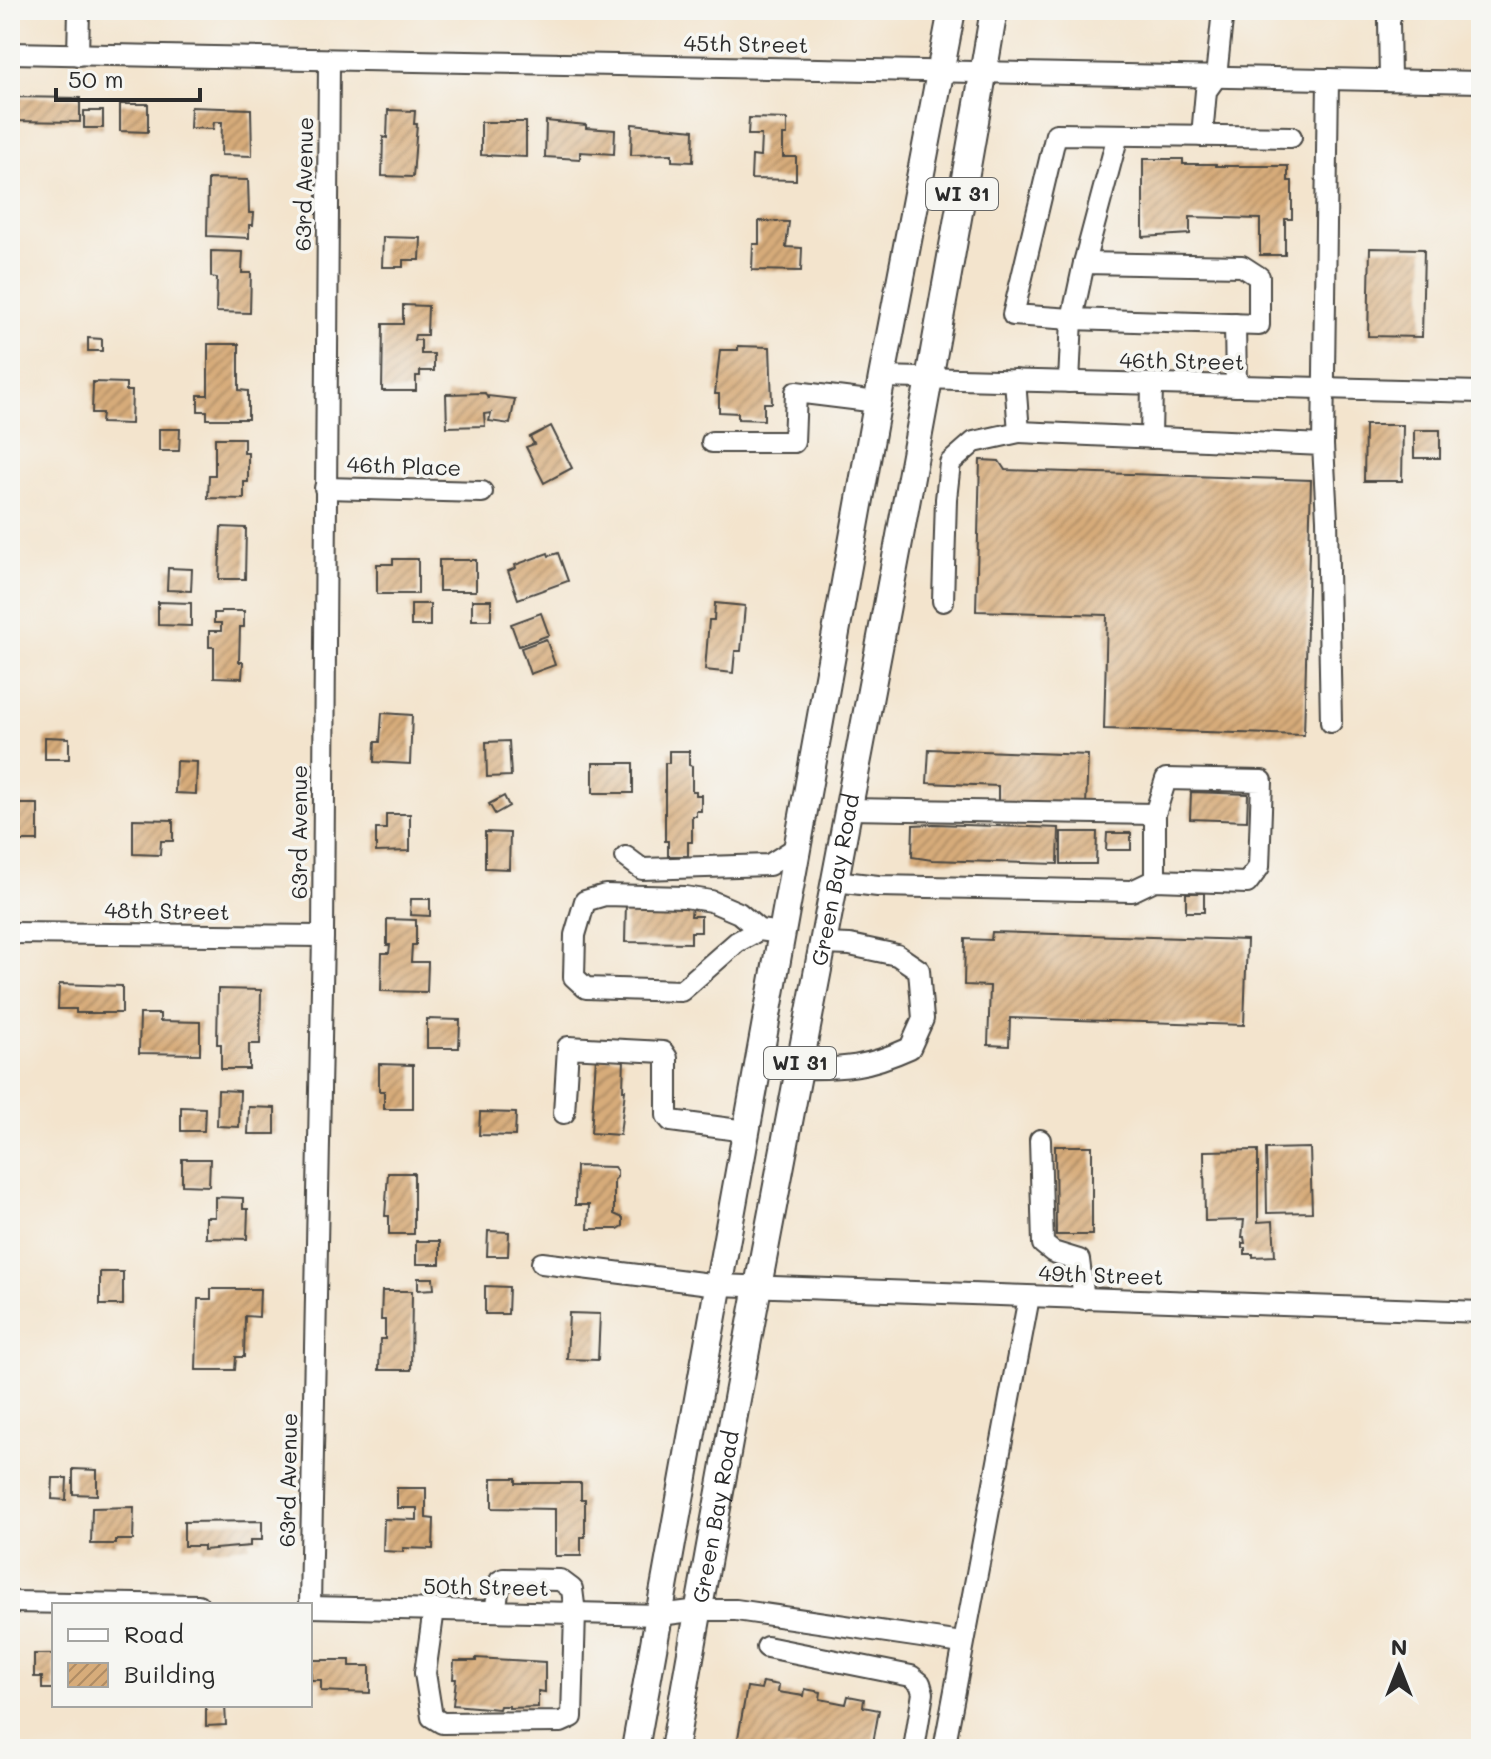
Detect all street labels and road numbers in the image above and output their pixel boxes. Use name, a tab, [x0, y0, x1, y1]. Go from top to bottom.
street label: 45th Street	[683, 28, 809, 59]
street label: 63rd Avenue	[288, 117, 319, 251]
road number: WI 31	[926, 178, 998, 210]
street label: 46th Street	[1119, 345, 1245, 376]
street label: 46th Place	[346, 449, 462, 482]
street label: 63rd Avenue	[284, 765, 313, 899]
street label: Green Bay Road	[804, 791, 865, 968]
street label: 48th Street	[104, 895, 230, 926]
road number: WI 31	[764, 1047, 836, 1079]
street label: 49th Street	[1038, 1258, 1164, 1291]
street label: 63rd Avenue	[272, 1413, 303, 1547]
street label: Green Bay Road	[685, 1428, 745, 1605]
street label: 50th Street	[423, 1571, 549, 1602]

